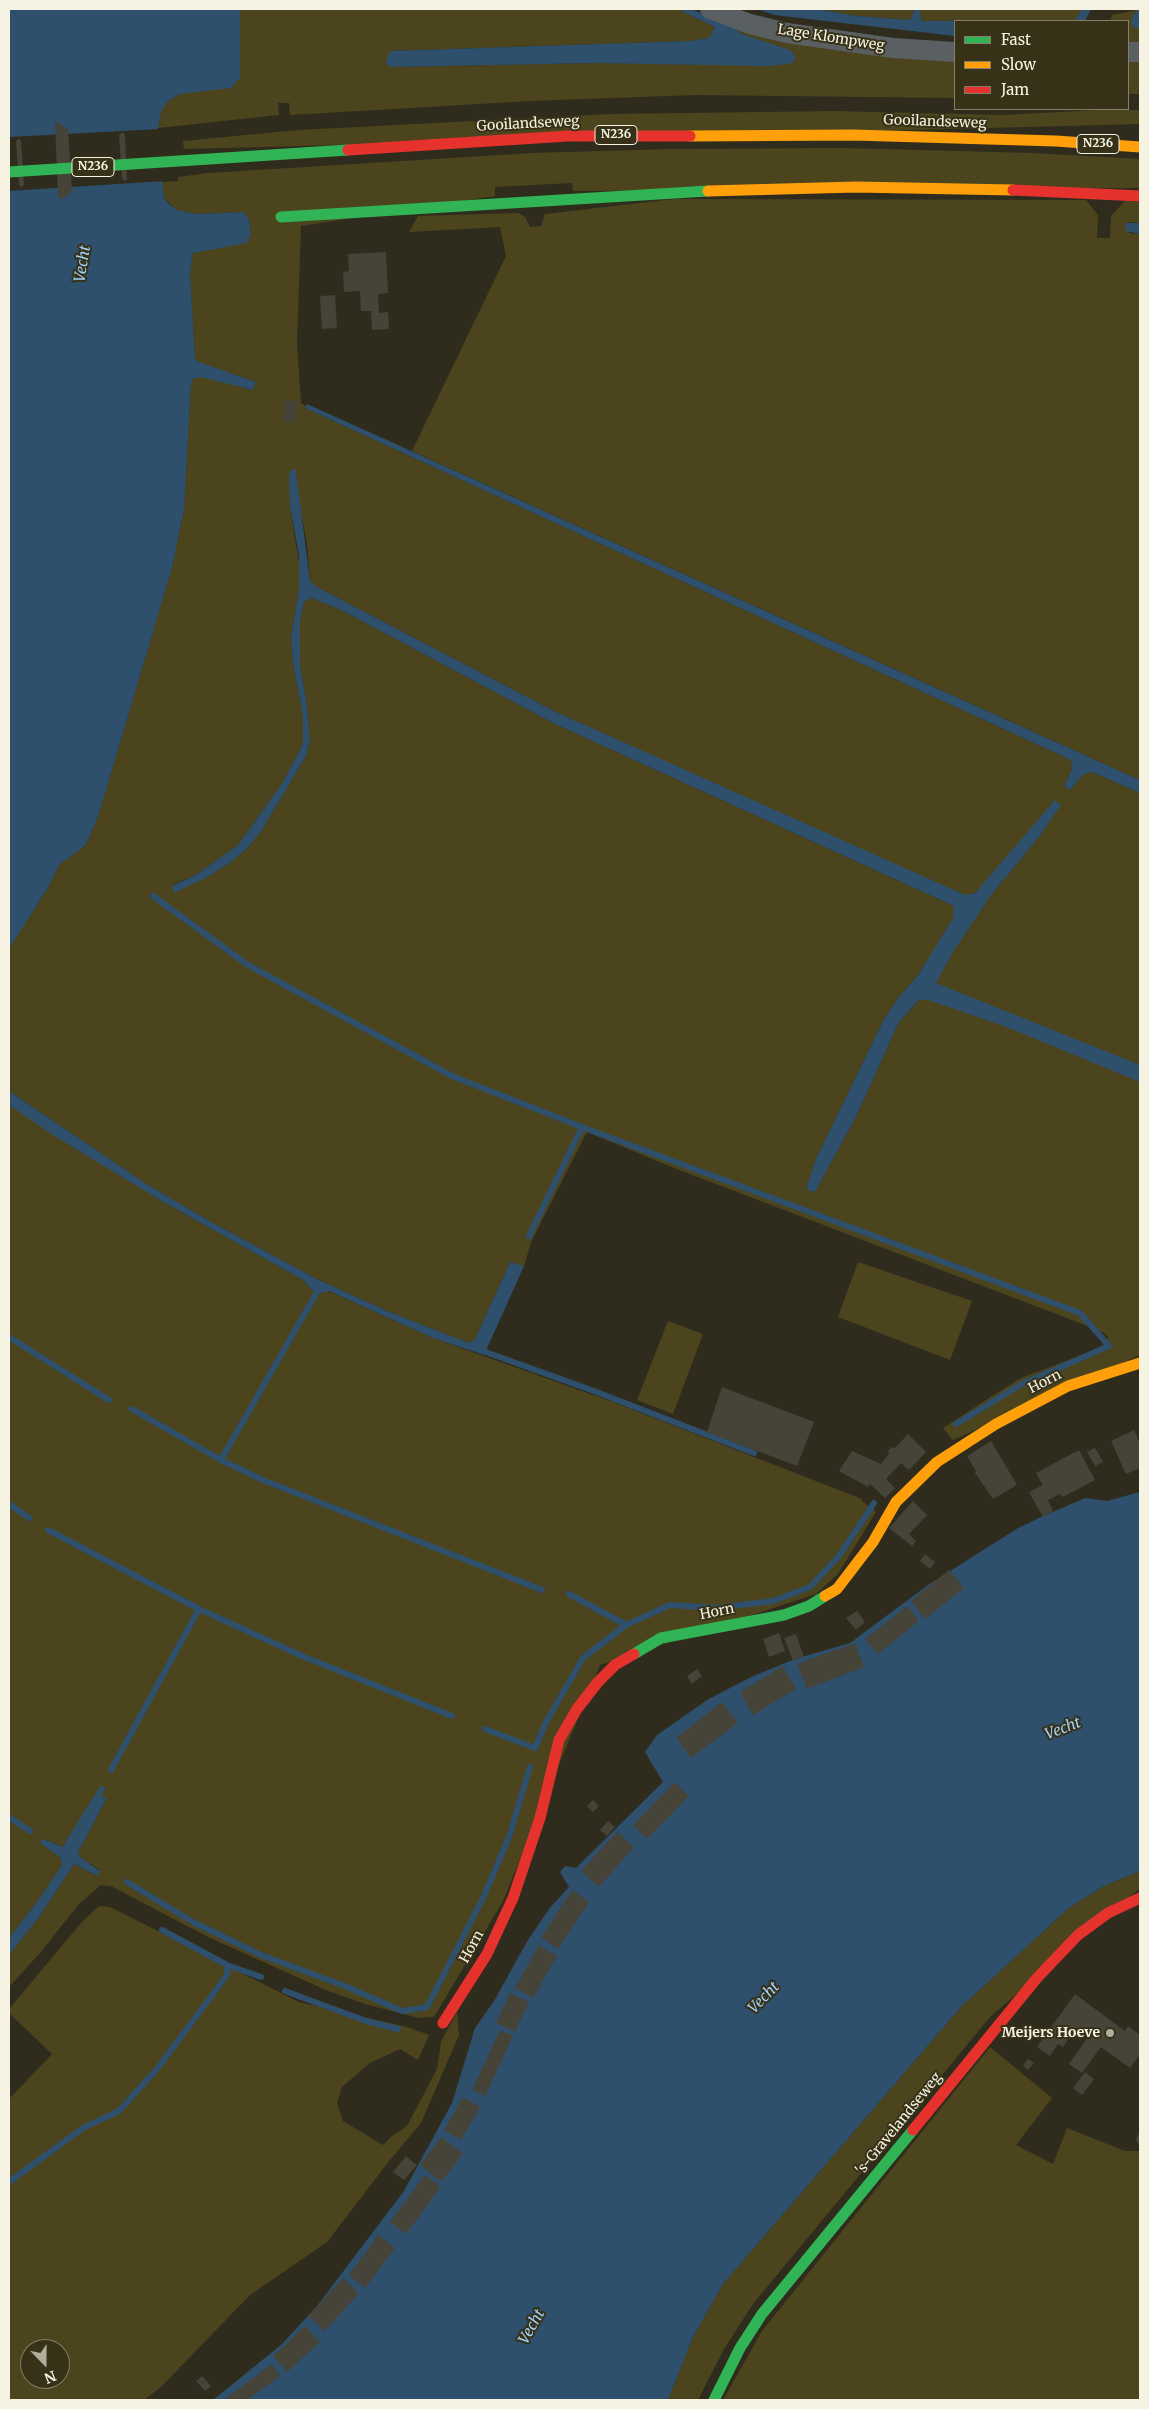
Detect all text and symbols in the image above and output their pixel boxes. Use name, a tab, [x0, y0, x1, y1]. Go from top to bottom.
legend	[954, 20, 1129, 110]
street label: Lage Klompweg	[776, 21, 886, 55]
text: Fast	[1001, 30, 1031, 49]
text: Slow	[1001, 55, 1036, 74]
text: Jam	[1001, 80, 1029, 99]
street label: Gooilandseweg	[883, 112, 987, 132]
street label: Gooilandseweg	[476, 113, 580, 135]
road number: N236	[595, 126, 637, 144]
road number: N236	[1077, 134, 1119, 154]
road number: N236	[72, 158, 114, 176]
water label: Vecht	[71, 244, 95, 284]
street label: Horn	[1026, 1367, 1064, 1397]
street label: Horn	[698, 1600, 736, 1624]
water label: Vecht	[1043, 1714, 1083, 1744]
street label: Horn	[456, 1928, 488, 1966]
water label: Vecht	[745, 1978, 783, 2018]
place label: Meijers Hoeve	[1002, 2025, 1100, 2041]
marker: Meijers Hoeve	[1104, 2027, 1116, 2039]
street label: 's-Gravelandseweg	[853, 2069, 945, 2179]
water label: Vecht	[515, 2307, 549, 2347]
north arrow	[20, 2339, 70, 2389]
text: N	[42, 2367, 59, 2387]

